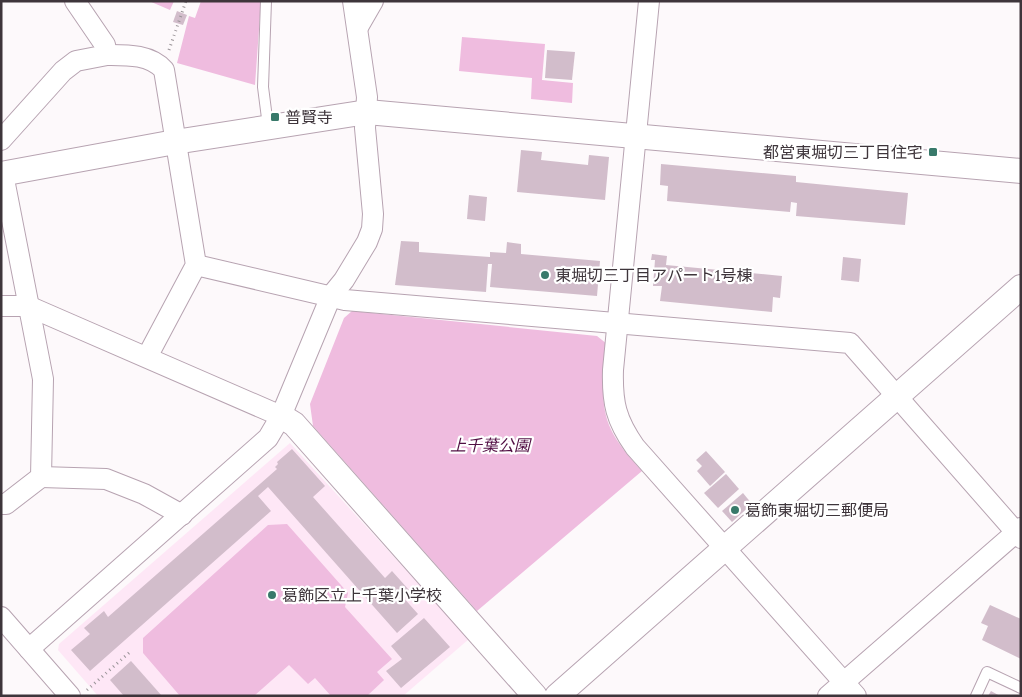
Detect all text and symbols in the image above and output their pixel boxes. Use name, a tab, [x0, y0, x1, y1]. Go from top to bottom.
place label: 普賢寺	[285, 107, 333, 127]
marker: 普賢寺	[269, 111, 281, 123]
place label: 都営東堀切三丁目住宅	[763, 142, 923, 162]
marker: 都営東堀切三丁目住宅	[927, 146, 939, 158]
place label: 東堀切三丁目アパート1号棟	[555, 265, 753, 285]
marker: 東堀切三丁目アパート1号棟	[539, 269, 551, 281]
park label: 上千葉公園	[450, 435, 532, 455]
place label: 葛飾東堀切三郵便局	[745, 500, 889, 520]
marker: 葛飾東堀切三郵便局	[729, 504, 741, 516]
place label: 葛飾区立上千葉小学校	[282, 585, 442, 605]
marker: 葛飾区立上千葉小学校	[266, 589, 278, 601]

